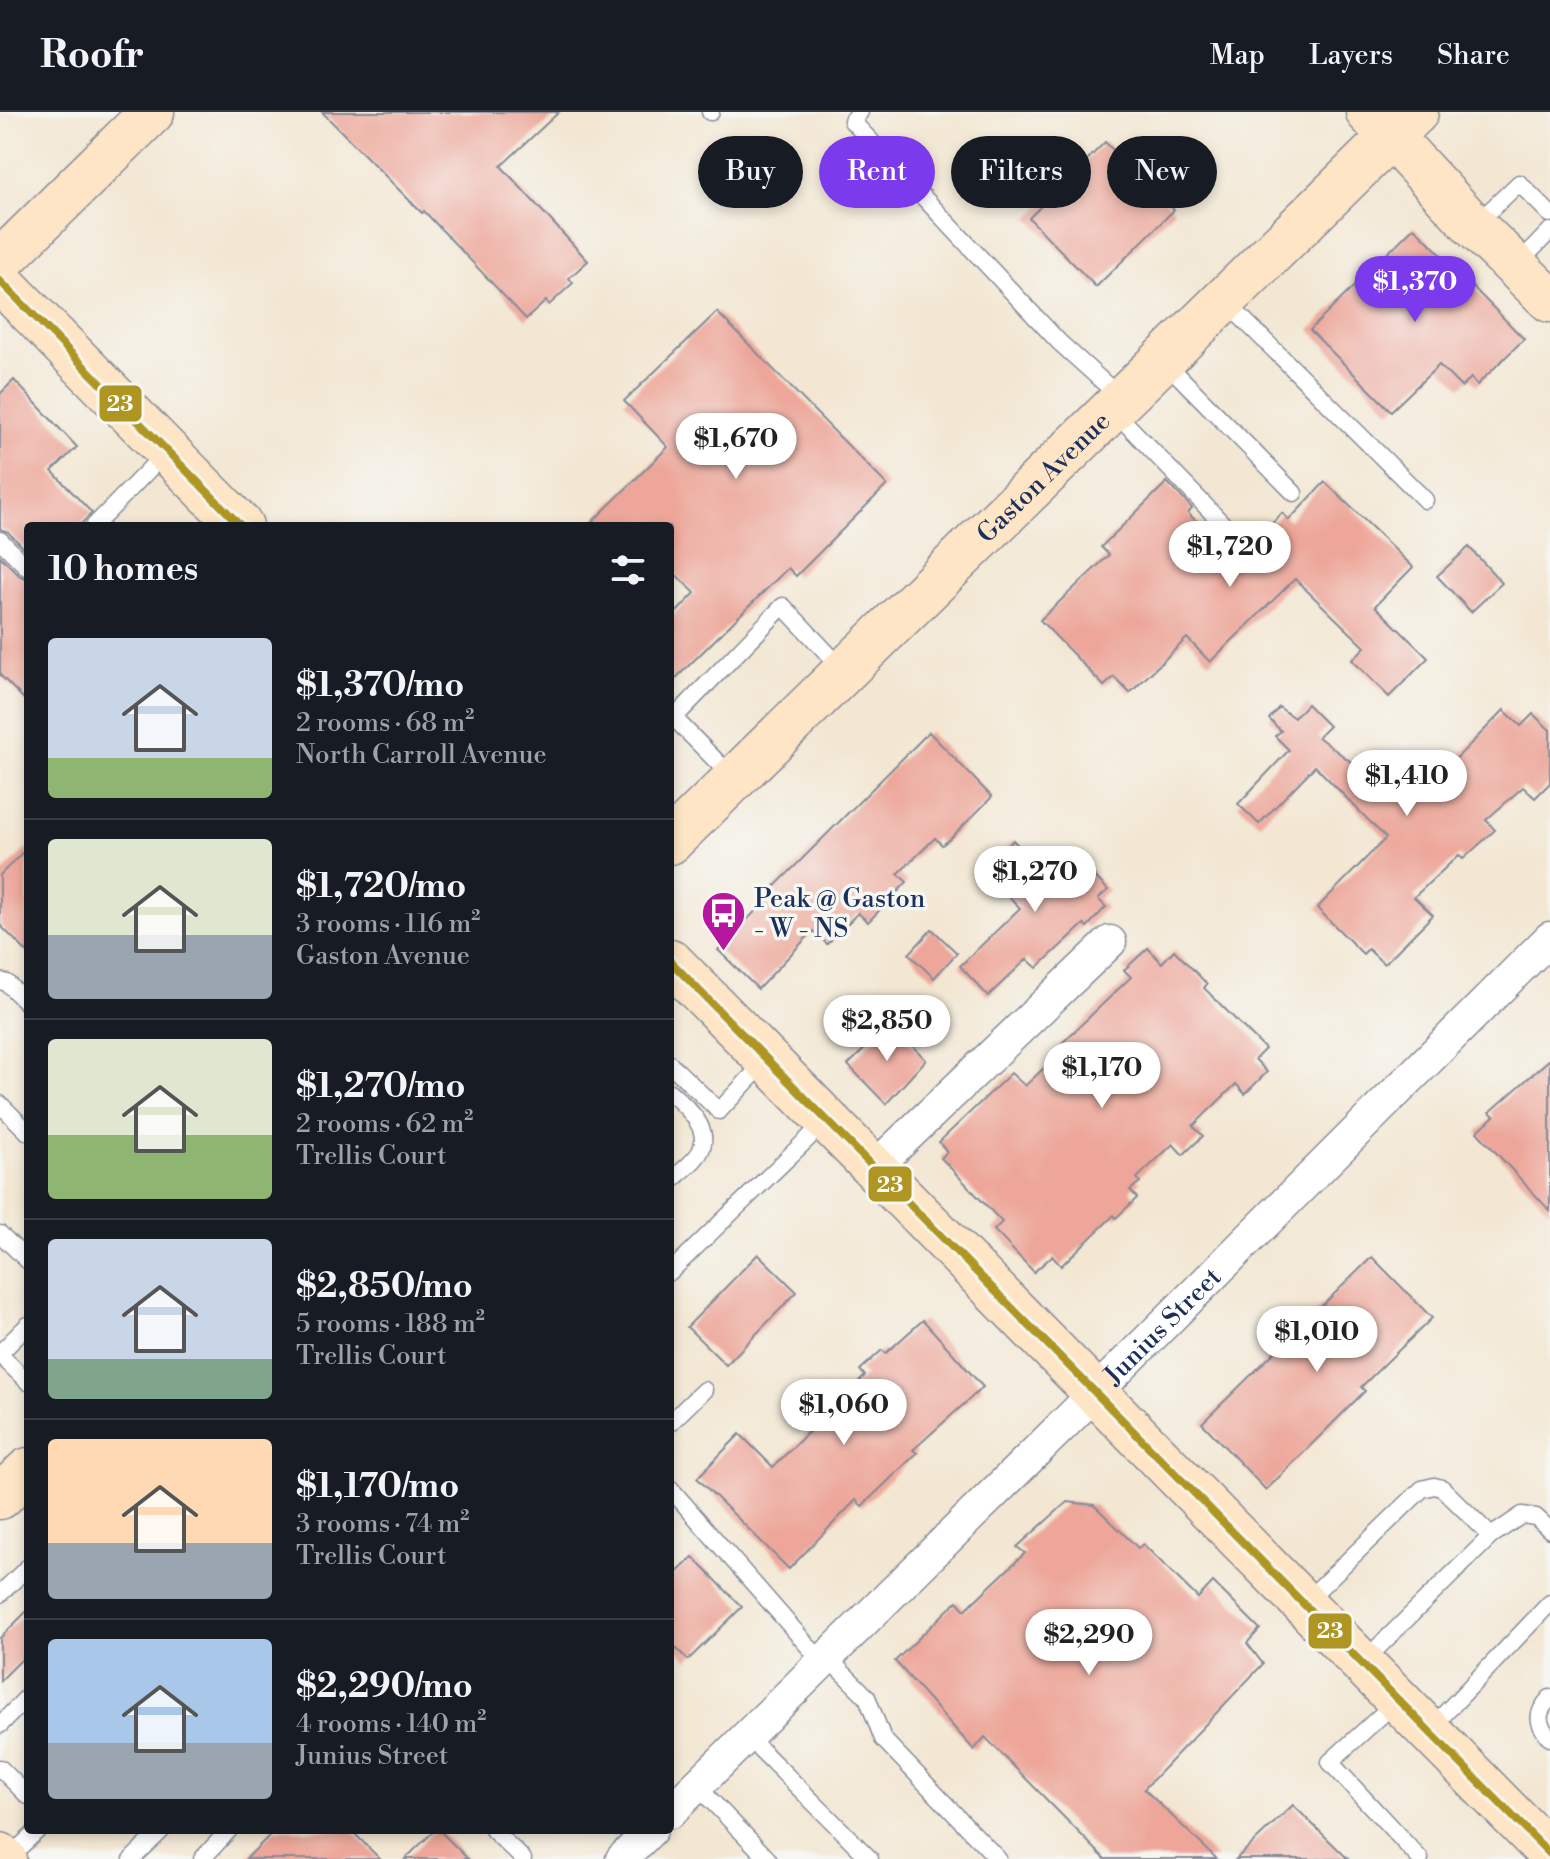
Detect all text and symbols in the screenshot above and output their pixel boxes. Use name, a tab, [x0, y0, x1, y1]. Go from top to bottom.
text: Roofr	[40, 32, 144, 79]
text: Map	[1210, 38, 1265, 73]
text: Layers	[1309, 38, 1393, 73]
text: Share	[1437, 38, 1510, 73]
chip: Buy	[698, 136, 803, 208]
chip: Rent	[819, 136, 935, 208]
chip: Filters	[951, 136, 1091, 208]
chip: New	[1107, 136, 1217, 208]
pin: $1,370	[1350, 256, 1480, 324]
text: $1,370	[1373, 266, 1457, 298]
line badge: 23	[98, 384, 143, 423]
text: 23	[107, 391, 134, 418]
street label: Gaston Avenue	[970, 405, 1117, 550]
pin: $1,670	[671, 413, 801, 481]
text: $1,670	[694, 423, 778, 455]
pin: $1,720	[1165, 521, 1295, 589]
text: $1,720	[1187, 531, 1273, 563]
icon: filters	[606, 548, 650, 592]
text: 10 homes	[48, 549, 198, 591]
text: $1,370/mo	[296, 665, 464, 707]
icon: home	[112, 670, 208, 766]
text: 2 rooms · 68 m²	[296, 707, 474, 739]
text: North Carroll Avenue	[296, 739, 547, 771]
pin: $1,410	[1342, 750, 1472, 818]
text: $1,410	[1365, 760, 1449, 792]
pin: $1,270	[970, 846, 1100, 914]
text: $1,270	[992, 856, 1078, 888]
text: $1,720/mo	[296, 866, 466, 908]
icon: home	[112, 871, 208, 967]
place label: Peak @ Gaston - W - NS	[754, 883, 925, 945]
bus stop icon: Peak @ Gaston - W - NS	[699, 889, 747, 952]
text: 3 rooms · 116 m²	[296, 908, 480, 940]
text: Gaston Avenue	[296, 940, 470, 972]
pin: $2,850	[822, 995, 952, 1063]
text: $2,850	[841, 1005, 933, 1037]
pin: $1,170	[1037, 1042, 1167, 1110]
text: $1,170	[1062, 1052, 1143, 1084]
text: $1,270/mo	[296, 1066, 466, 1108]
icon: home	[112, 1071, 208, 1167]
text: 2 rooms · 62 m²	[296, 1108, 473, 1140]
text: Trellis Court	[296, 1140, 447, 1172]
line badge: 23	[867, 1165, 913, 1203]
text: 23	[877, 1172, 904, 1199]
street label: Junius Street	[1097, 1261, 1228, 1392]
text: $2,850/mo	[296, 1266, 473, 1308]
icon: home	[112, 1271, 208, 1367]
pin: $1,010	[1252, 1306, 1382, 1374]
text: 5 rooms · 188 m²	[296, 1308, 485, 1340]
text: $1,010	[1275, 1316, 1359, 1348]
text: Trellis Court	[296, 1340, 447, 1372]
pin: $1,060	[779, 1379, 909, 1447]
text: $1,060	[799, 1389, 889, 1421]
text: $1,170/mo	[296, 1466, 459, 1508]
icon: home	[112, 1471, 208, 1567]
text: 3 rooms · 74 m²	[296, 1508, 469, 1540]
text: Trellis Court	[296, 1540, 447, 1572]
pin: $2,290	[1024, 1609, 1154, 1677]
line badge: 23	[1307, 1612, 1353, 1650]
text: 23	[1317, 1618, 1344, 1645]
text: $2,290	[1043, 1619, 1135, 1651]
text: $2,290/mo	[296, 1666, 473, 1708]
icon: home	[112, 1671, 208, 1767]
text: 4 rooms · 140 m²	[296, 1708, 486, 1740]
text: Junius Street	[296, 1740, 448, 1772]

